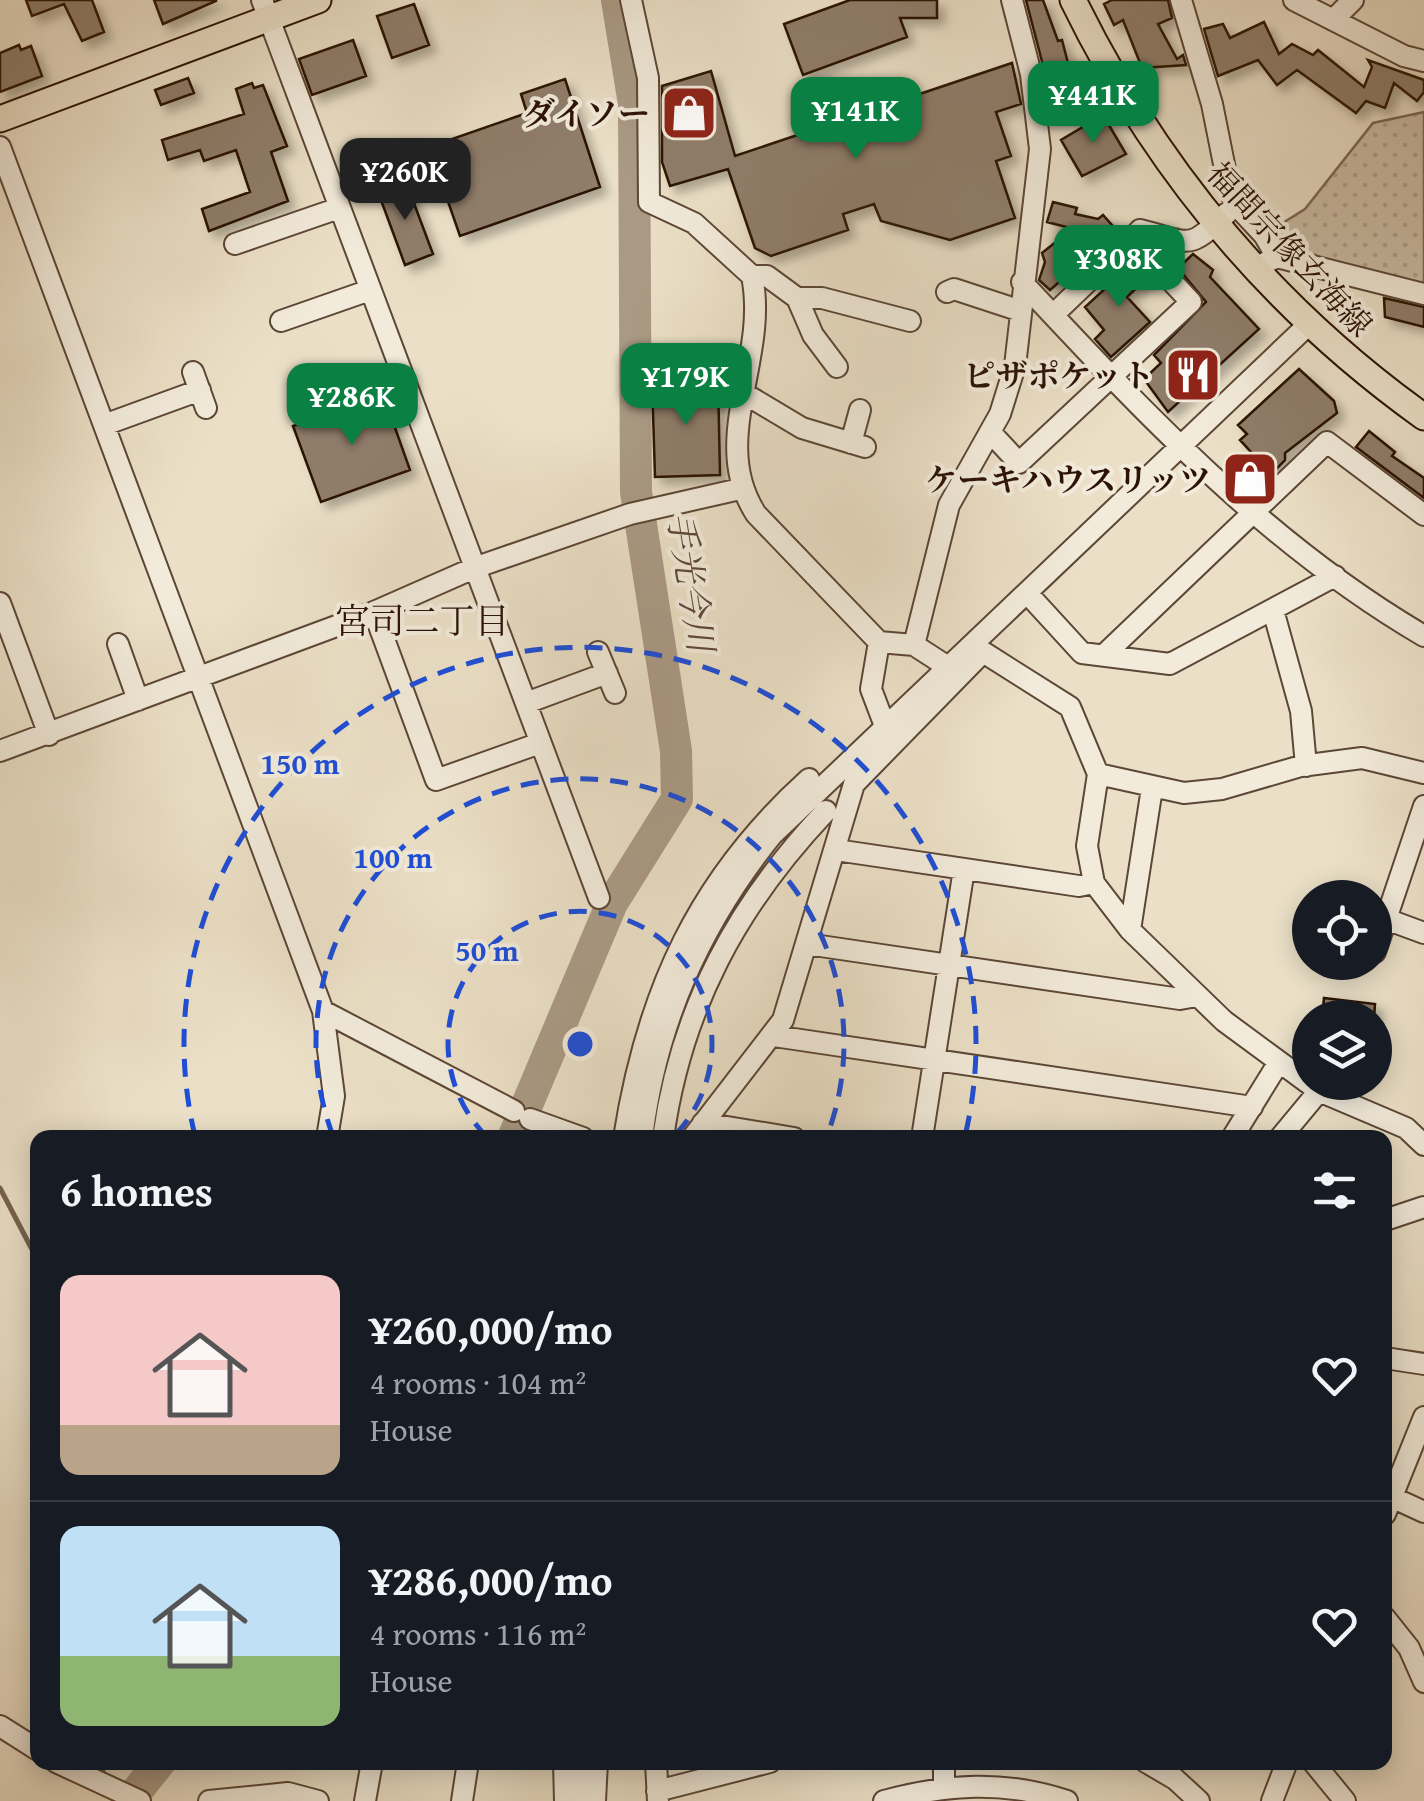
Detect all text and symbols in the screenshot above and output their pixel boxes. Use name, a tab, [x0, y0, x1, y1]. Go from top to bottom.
pin: ¥441K	[1023, 61, 1163, 146]
text: ¥441K	[1050, 70, 1136, 117]
pin: ¥141K	[786, 77, 926, 162]
shop icon: ダイソー	[659, 83, 719, 143]
text: ¥141K	[813, 86, 899, 133]
place label: ダイソー	[523, 90, 650, 137]
pin: ¥260K	[335, 138, 475, 223]
text: ¥260K	[362, 147, 448, 194]
street label: 福間宗像玄海線	[1196, 151, 1384, 347]
pin: ¥308K	[1049, 225, 1189, 310]
text: ¥308K	[1076, 234, 1162, 281]
pin: ¥179K	[616, 343, 756, 428]
restaurant icon: ピザポケット	[1163, 345, 1223, 405]
text: ¥179K	[643, 352, 729, 399]
place label: ピザポケット	[964, 352, 1154, 399]
pin: ¥286K	[282, 363, 422, 448]
text: ¥286K	[309, 372, 395, 419]
shop icon: ケーキハウスリッツ	[1220, 449, 1280, 509]
place label: ケーキハウスリッツ	[925, 456, 1211, 503]
water label: 手光今川	[655, 509, 728, 659]
district label: 宮司二丁目	[334, 595, 510, 646]
text: 150 m	[261, 741, 340, 785]
text: 100 m	[354, 835, 433, 879]
map controls	[1292, 880, 1392, 1100]
button: locate	[1292, 880, 1392, 980]
text: 50 m	[455, 928, 519, 972]
button: layers	[1292, 1000, 1392, 1100]
centre of rings	[562, 1026, 598, 1062]
text: 6 homes	[60, 1160, 213, 1221]
icon: filters	[1307, 1163, 1362, 1218]
text: ¥260,000/mo	[370, 1298, 613, 1359]
icon: home	[140, 1315, 260, 1435]
icon: heart	[1307, 1348, 1362, 1403]
text: 4 rooms · 104 m²	[370, 1359, 586, 1406]
text: House	[370, 1406, 453, 1453]
text: ¥286,000/mo	[370, 1549, 613, 1610]
icon: home	[140, 1566, 260, 1686]
icon: heart	[1307, 1599, 1362, 1654]
text: 4 rooms · 116 m²	[370, 1610, 586, 1657]
text: House	[370, 1657, 453, 1704]

